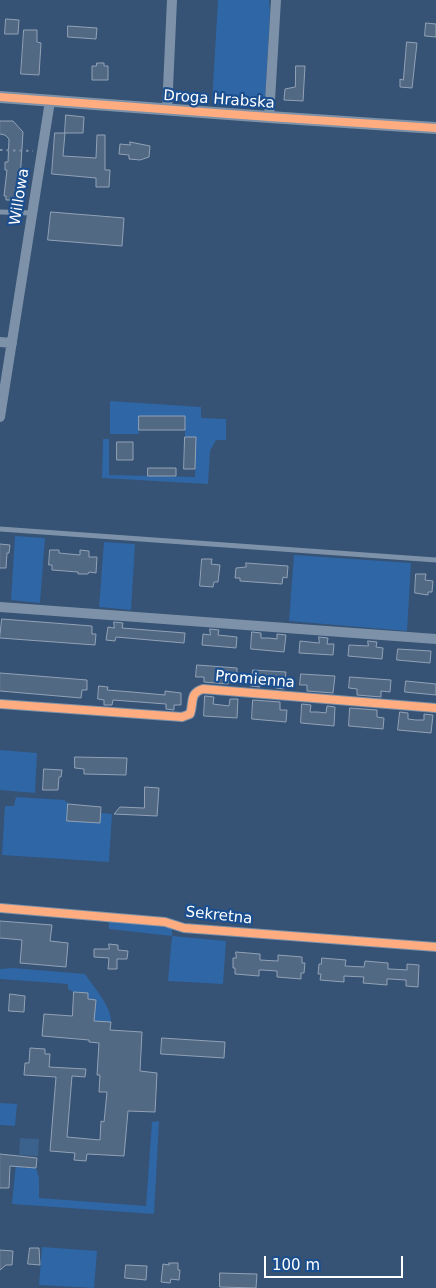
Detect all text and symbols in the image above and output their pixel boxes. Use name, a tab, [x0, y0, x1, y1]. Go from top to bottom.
street label: Droga Hrabska	[163, 87, 275, 113]
street label: Willowa	[7, 167, 33, 227]
street label: Promienna	[214, 668, 296, 692]
street label: Sekretna	[185, 904, 253, 928]
scale bar	[266, 1246, 405, 1278]
text: 100 m	[272, 1256, 320, 1274]

